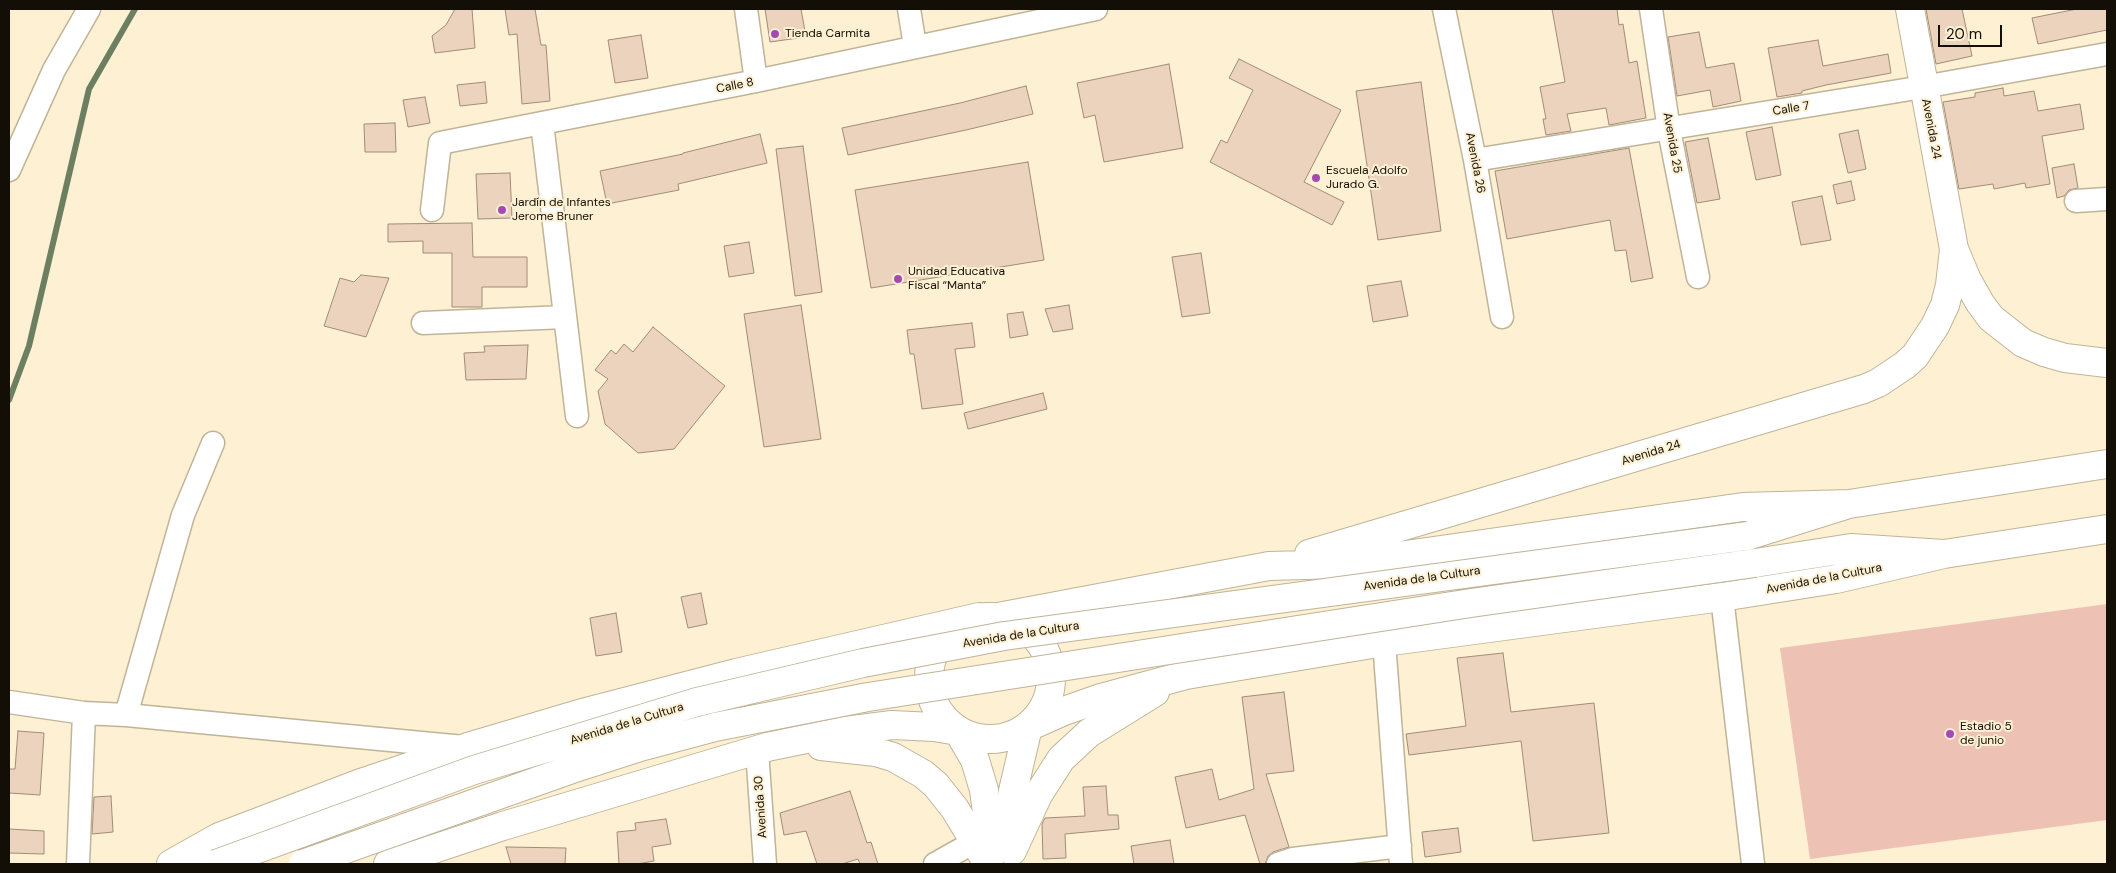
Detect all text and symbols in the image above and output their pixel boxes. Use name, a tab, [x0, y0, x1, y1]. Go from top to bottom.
scale bar	[1941, 15, 2005, 47]
text: 20 m	[1946, 24, 1982, 44]
place label: Tienda Carmita	[785, 27, 870, 41]
marker: Tienda Carmita	[769, 28, 781, 40]
street label: Calle 8	[715, 75, 755, 97]
street label: Avenida 24	[1918, 98, 1944, 160]
street label: Calle 7	[1772, 99, 1810, 119]
street label: Avenida 25	[1660, 111, 1684, 175]
street label: Avenida 26	[1462, 131, 1488, 195]
place label: Escuela Adolfo Jurado G.	[1326, 164, 1408, 192]
marker: Escuela Adolfo Jurado G.	[1310, 172, 1322, 184]
place label: Jardín de Infantes Jerome Bruner	[512, 196, 611, 224]
marker: Jardín de Infantes Jerome Bruner	[496, 204, 508, 216]
place label: Unidad Educativa Fiscal “Manta”	[908, 265, 1005, 293]
marker: Unidad Educativa Fiscal “Manta”	[892, 273, 904, 285]
street label: Avenida 24	[1620, 437, 1682, 469]
street label: Avenida de la Cultura	[1765, 561, 1883, 597]
street label: Avenida de la Cultura	[1363, 564, 1481, 594]
street label: Avenida de la Cultura	[962, 619, 1080, 651]
street label: Avenida de la Cultura	[569, 700, 685, 748]
place label: Estadio 5 de junio	[1960, 720, 2012, 748]
marker: Estadio 5 de junio	[1944, 728, 1956, 740]
street label: Avenida 30	[752, 775, 770, 839]

